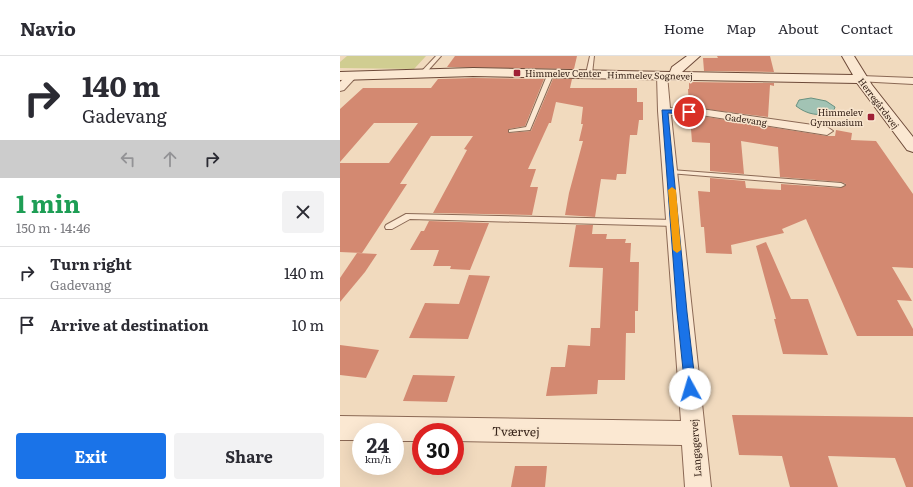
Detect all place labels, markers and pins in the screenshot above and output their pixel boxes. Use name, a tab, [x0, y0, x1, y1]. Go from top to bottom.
place label: Himmelev Center	[525, 66, 602, 80]
marker: Himmelev Center	[512, 68, 522, 78]
pin	[672, 95, 706, 129]
place label: Himmelev Gymnasium	[810, 105, 864, 129]
marker: Himmelev Gymnasium	[866, 112, 876, 122]

